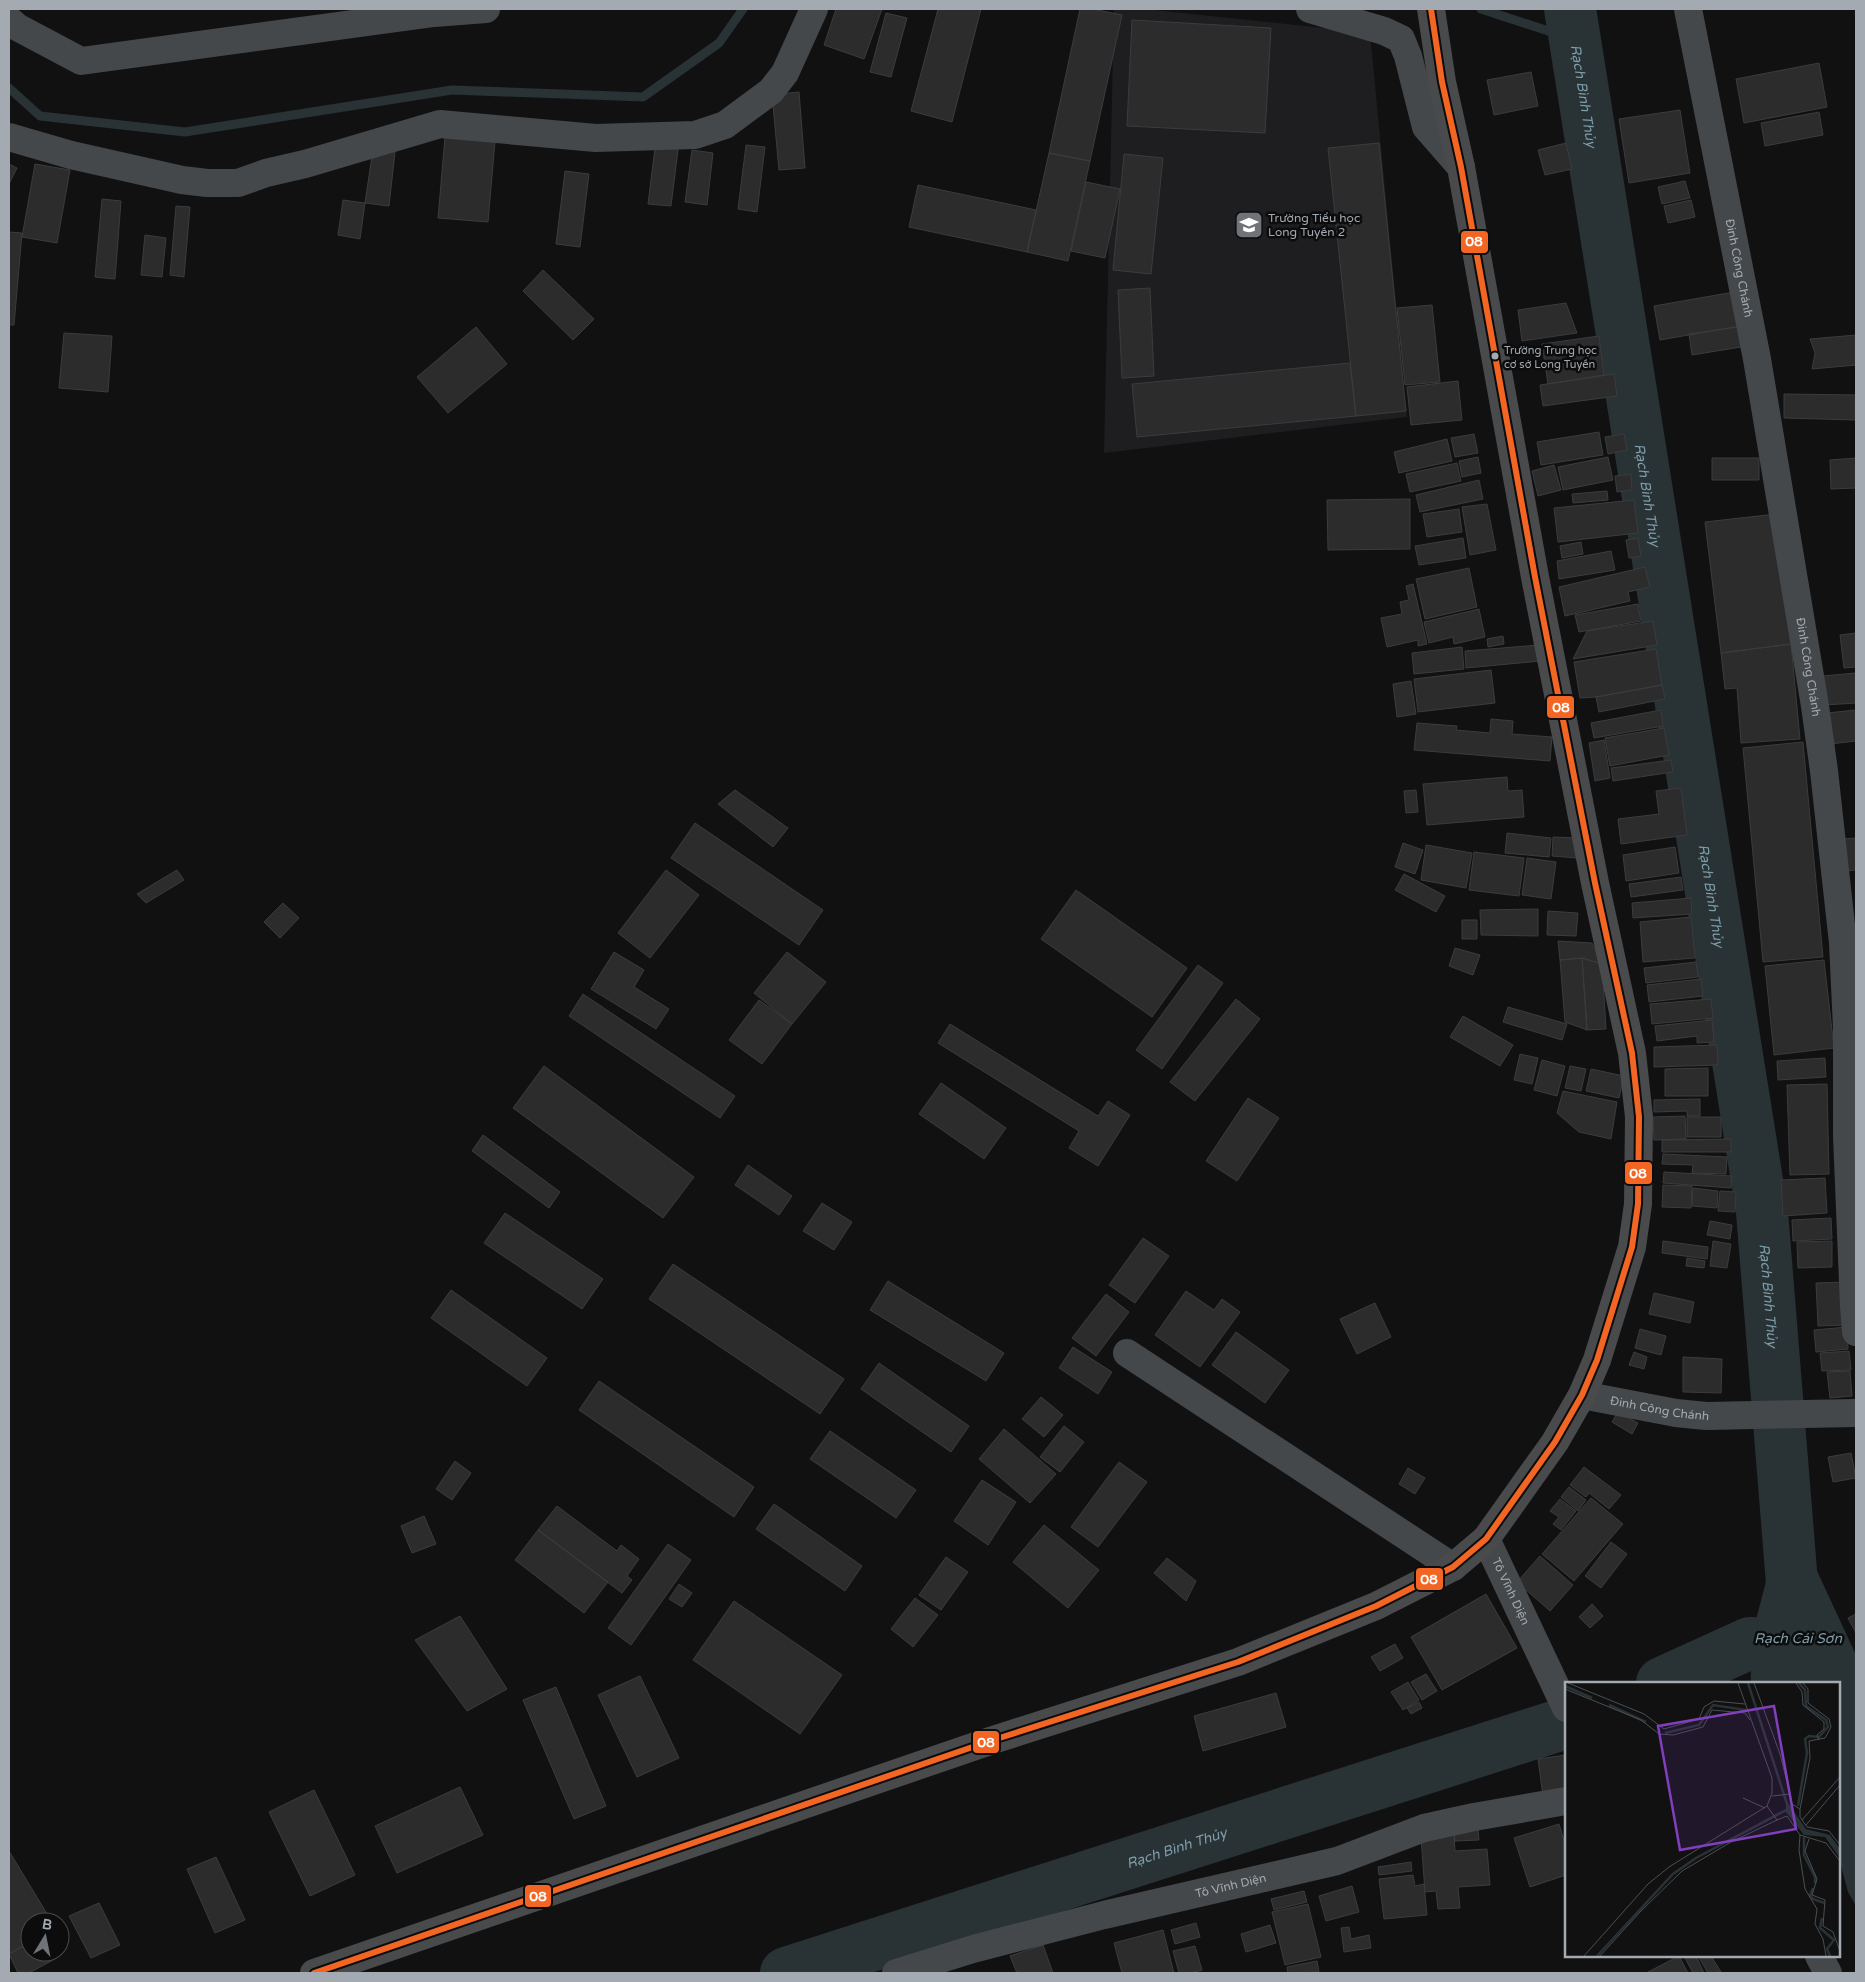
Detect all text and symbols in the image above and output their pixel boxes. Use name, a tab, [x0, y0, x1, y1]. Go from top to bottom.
water label: Rạch Bình Thủy	[1567, 43, 1600, 150]
school or university icon: Trường Tiểu học Long Tuyền 2	[1234, 210, 1264, 240]
place label: Trường Tiểu học Long Tuyền 2	[1268, 211, 1360, 239]
street label: Đinh Công Chánh	[1723, 218, 1756, 319]
line badge: 08	[1460, 230, 1489, 254]
text: 08	[1465, 233, 1483, 250]
place label: Trường Trung học cơ sở Long Tuyền	[1504, 344, 1597, 371]
marker: Trường Trung học cơ sở Long Tuyền	[1490, 351, 1500, 361]
water label: Rạch Bình Thủy	[1630, 442, 1664, 549]
street label: Đinh Công Chánh	[1793, 616, 1823, 717]
line badge: 08	[1546, 695, 1575, 719]
text: 08	[1552, 699, 1570, 716]
water label: Rạch Bình Thủy	[1694, 843, 1728, 950]
line badge: 08	[1624, 1161, 1653, 1185]
text: 08	[1629, 1165, 1647, 1182]
water label: Rạch Bình Thủy	[1756, 1243, 1781, 1350]
street label: Đinh Công Chánh	[1609, 1394, 1710, 1423]
street label: Tô Vĩnh Diện	[1489, 1556, 1533, 1627]
line badge: 08	[1415, 1567, 1444, 1591]
text: 08	[1420, 1571, 1438, 1588]
water label: Rạch Cái Sơn	[1754, 1630, 1842, 1647]
inset map	[1565, 1682, 1840, 1957]
line badge: 08	[972, 1730, 1000, 1754]
text: 08	[977, 1734, 995, 1751]
water label: Rạch Bình Thủy	[1124, 1824, 1230, 1872]
street label: Tô Vĩnh Diện	[1194, 1871, 1268, 1901]
line badge: 08	[524, 1884, 552, 1908]
text: 08	[529, 1888, 547, 1905]
north arrow	[20, 1912, 70, 1962]
text: B	[41, 1915, 54, 1934]

